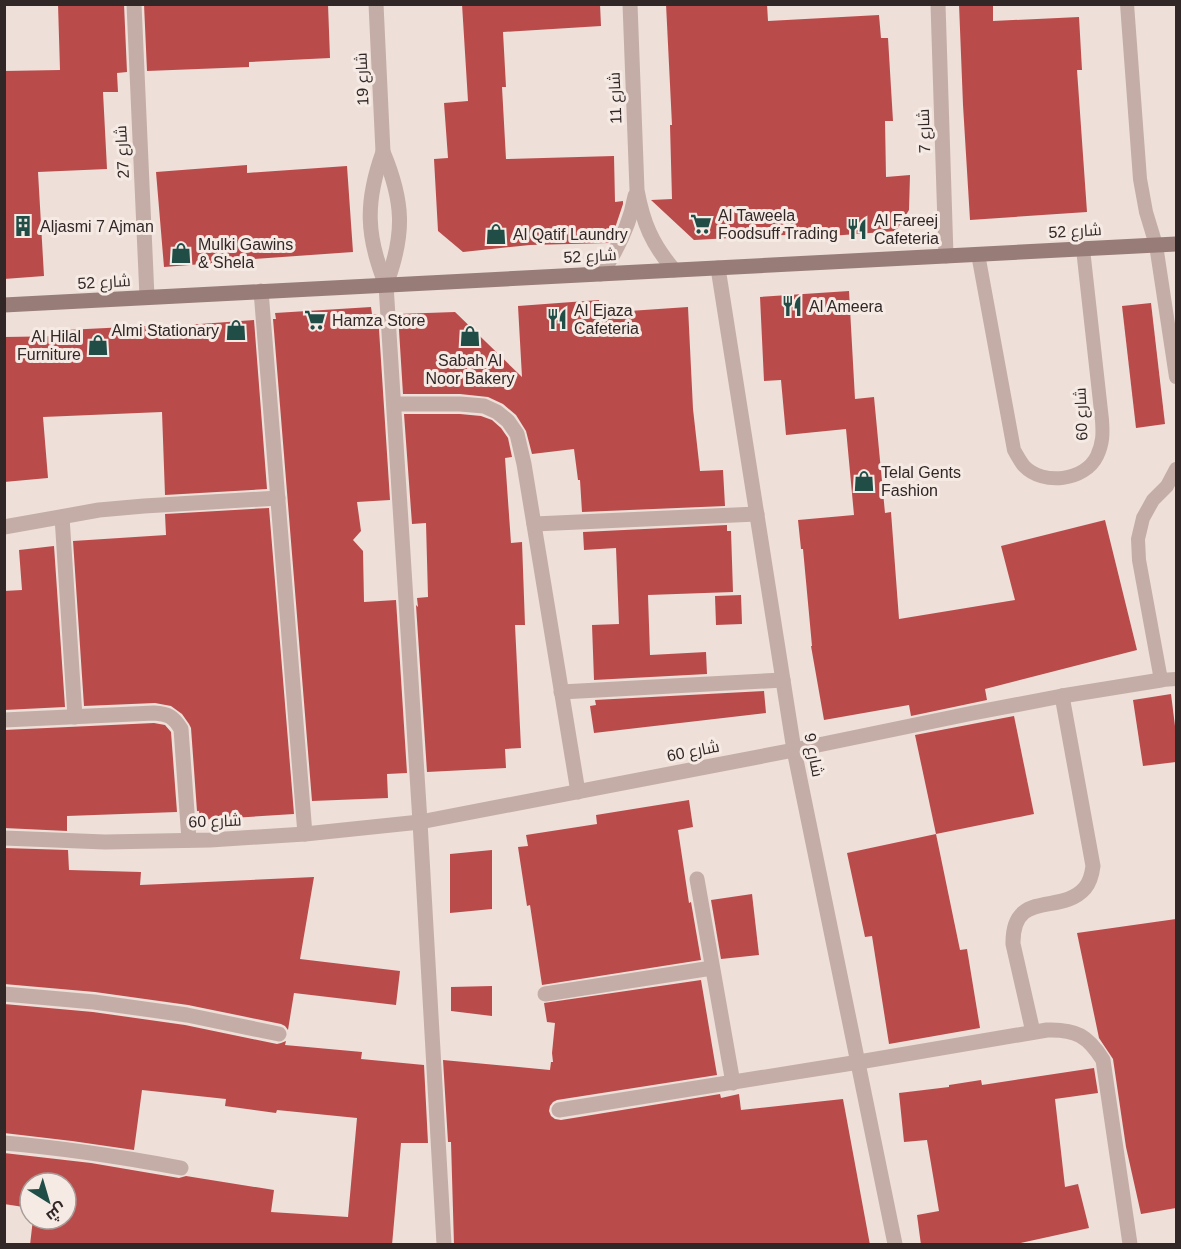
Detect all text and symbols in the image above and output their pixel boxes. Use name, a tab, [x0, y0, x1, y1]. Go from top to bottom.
street label: شارع 19	[353, 52, 374, 106]
street label: شارع 11	[606, 72, 627, 124]
street label: شارع 7	[915, 108, 936, 153]
street label: شارع 27	[112, 125, 135, 179]
place label: Al Taweela Foodsuff Trading	[718, 207, 838, 242]
supermarket icon: Al Taweela Foodsuff Trading	[689, 212, 713, 236]
place label: Al Fareej Cafeteria	[874, 212, 939, 247]
building icon: Aljasmi 7 Ajman	[11, 214, 35, 238]
restaurant icon: Al Fareej Cafeteria	[845, 217, 869, 241]
place label: Aljasmi 7 Ajman	[40, 218, 154, 235]
street label: شارع 52	[1048, 221, 1102, 244]
shop icon: Al Qatif Laundry	[484, 222, 508, 246]
place label: Al Qatif Laundry	[513, 226, 628, 243]
place label: Mulki Gawins & Shela	[198, 236, 293, 271]
shop icon: Mulki Gawins & Shela	[169, 241, 193, 265]
street label: شارع 52	[563, 246, 617, 269]
street label: شارع 52	[77, 272, 131, 295]
restaurant icon: Al Ameera	[780, 294, 804, 318]
place label: Al Ameera	[809, 298, 883, 315]
place label: Al Ejaza Cafeteria	[574, 302, 639, 337]
restaurant icon: Al Ejaza Cafeteria	[545, 307, 569, 331]
supermarket icon: Hamza Store	[303, 308, 327, 332]
place label: Hamza Store	[332, 312, 425, 329]
shop icon: Almi Stationary	[224, 318, 248, 342]
place label: Almi Stationary	[111, 322, 219, 339]
shop icon: Sabah Al Noor Bakery	[458, 324, 482, 348]
place label: Al Hilal Furniture	[17, 328, 81, 363]
shop icon: Al Hilal Furniture	[86, 333, 110, 357]
place label: Sabah Al Noor Bakery	[426, 352, 514, 387]
street label: شارع 60	[1072, 387, 1093, 441]
place label: Telal Gents Fashion	[881, 464, 961, 499]
shop icon: Telal Gents Fashion	[852, 469, 876, 493]
street label: شارع 9	[798, 732, 827, 779]
street label: شارع 60	[665, 738, 721, 767]
street label: شارع 60	[188, 812, 242, 833]
north arrow	[18, 1171, 78, 1231]
text: ش	[43, 1199, 70, 1226]

